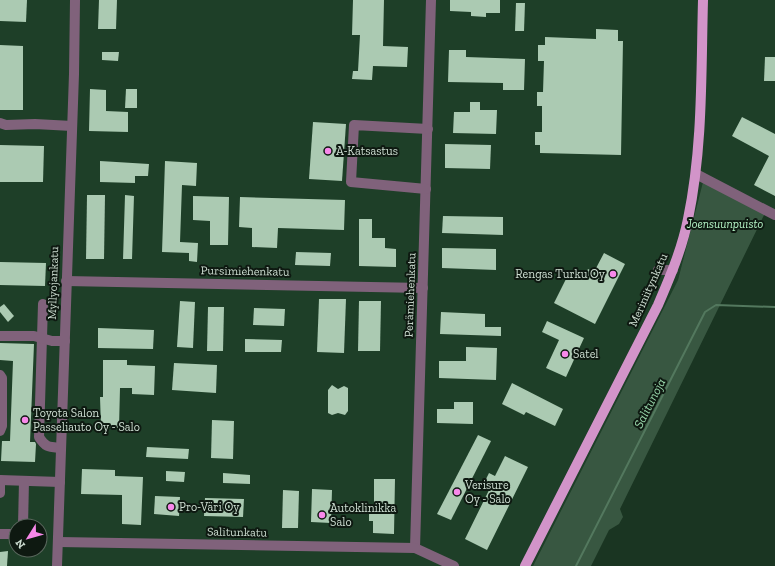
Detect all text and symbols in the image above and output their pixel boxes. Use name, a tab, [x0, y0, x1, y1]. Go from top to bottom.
place label: A-Katsastus	[336, 144, 398, 158]
marker: A-Katsastus	[323, 146, 333, 156]
park label: Joensuunpuisto	[686, 217, 764, 231]
street label: Myllyojankatu	[45, 246, 62, 320]
street label: Meriniitynkatu	[626, 251, 670, 329]
street label: Perämiehenkatu	[402, 252, 418, 338]
street label: Pursimiehenkatu	[200, 263, 290, 279]
place label: Rengas Turku Oy	[515, 267, 606, 281]
marker: Rengas Turku Oy	[608, 269, 618, 279]
place label: Satel	[573, 347, 598, 361]
marker: Satel	[560, 349, 570, 359]
water label: Salitunoja	[631, 376, 668, 431]
place label: Toyota Salon Passeliauto Oy - Salo	[33, 406, 140, 434]
marker: Toyota Salon Passeliauto Oy - Salo	[20, 415, 30, 425]
place label: Verisure Oy - Salo	[464, 478, 511, 506]
marker: Verisure Oy - Salo	[452, 487, 462, 497]
place label: Pro-Väri Oy	[179, 500, 240, 514]
place label: Autoklinikka Salo	[330, 501, 396, 529]
marker: Pro-Väri Oy	[166, 502, 176, 512]
marker: Autoklinikka Salo	[317, 510, 327, 520]
north arrow	[8, 518, 48, 558]
street label: Salitunkatu	[207, 524, 267, 540]
text: N	[12, 536, 28, 551]

